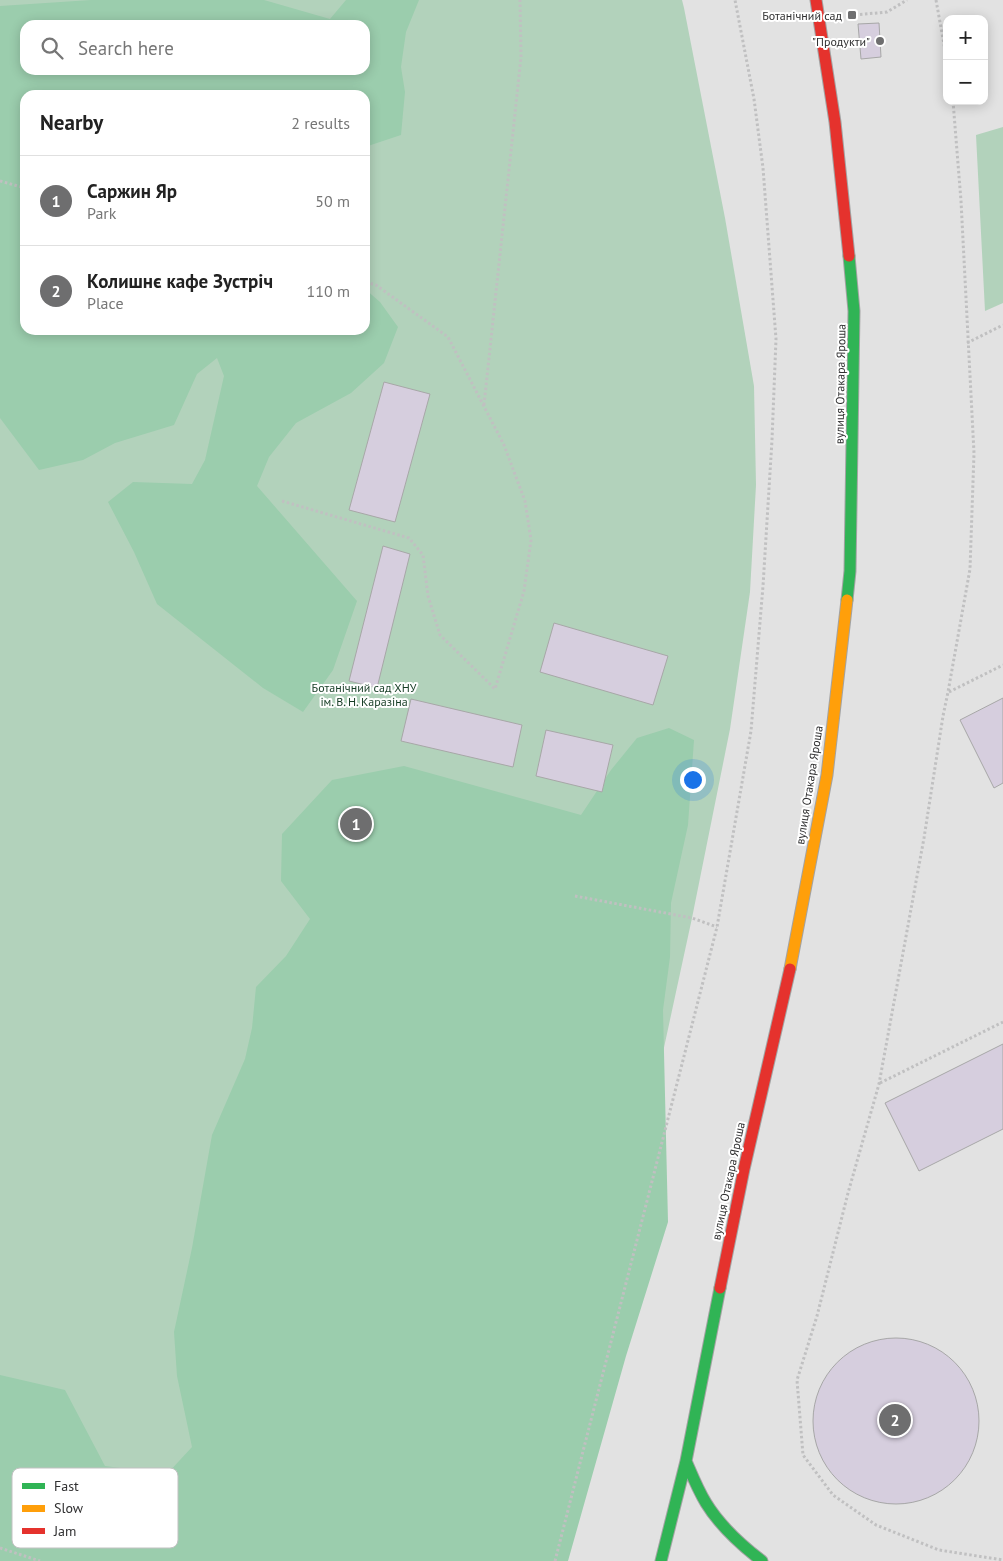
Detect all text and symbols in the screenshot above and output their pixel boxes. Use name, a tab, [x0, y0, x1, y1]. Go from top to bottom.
place label: Ботанічний сад	[762, 8, 842, 23]
marker: Ботанічний сад	[846, 9, 858, 21]
map controls	[943, 15, 988, 105]
button: +	[943, 15, 988, 60]
search box	[20, 20, 370, 75]
icon: search	[38, 34, 66, 62]
place label: "Продукти"	[812, 34, 870, 49]
marker: "Продукти"	[874, 35, 886, 47]
text: Search here	[78, 36, 174, 60]
button: −	[943, 60, 988, 105]
text: Nearby	[40, 109, 103, 136]
text: 2 results	[291, 113, 350, 133]
text: Саржин Яр	[87, 179, 177, 203]
text: 1	[51, 191, 61, 211]
text: 50 m	[315, 191, 350, 211]
text: Park	[87, 203, 116, 223]
text: Колишнє кафе Зустріч	[87, 269, 273, 293]
text: 2	[51, 281, 61, 301]
text: 110 m	[307, 281, 350, 301]
text: Place	[87, 293, 124, 313]
street label: вулиця Отакара Яроша	[831, 324, 849, 444]
park label: Ботанічний сад ХНУ ім. В. Н. Каразіна	[312, 680, 417, 709]
street label: вулиця Отакара Яроша	[792, 724, 826, 846]
your location	[680, 767, 706, 793]
pin: 1	[340, 805, 372, 843]
street label: вулиця Отакара Яроша	[708, 1121, 748, 1241]
pin: 2	[879, 1401, 911, 1439]
legend	[12, 1468, 178, 1548]
text: Fast	[54, 1477, 79, 1495]
text: Slow	[54, 1499, 84, 1517]
text: Jam	[53, 1522, 76, 1540]

